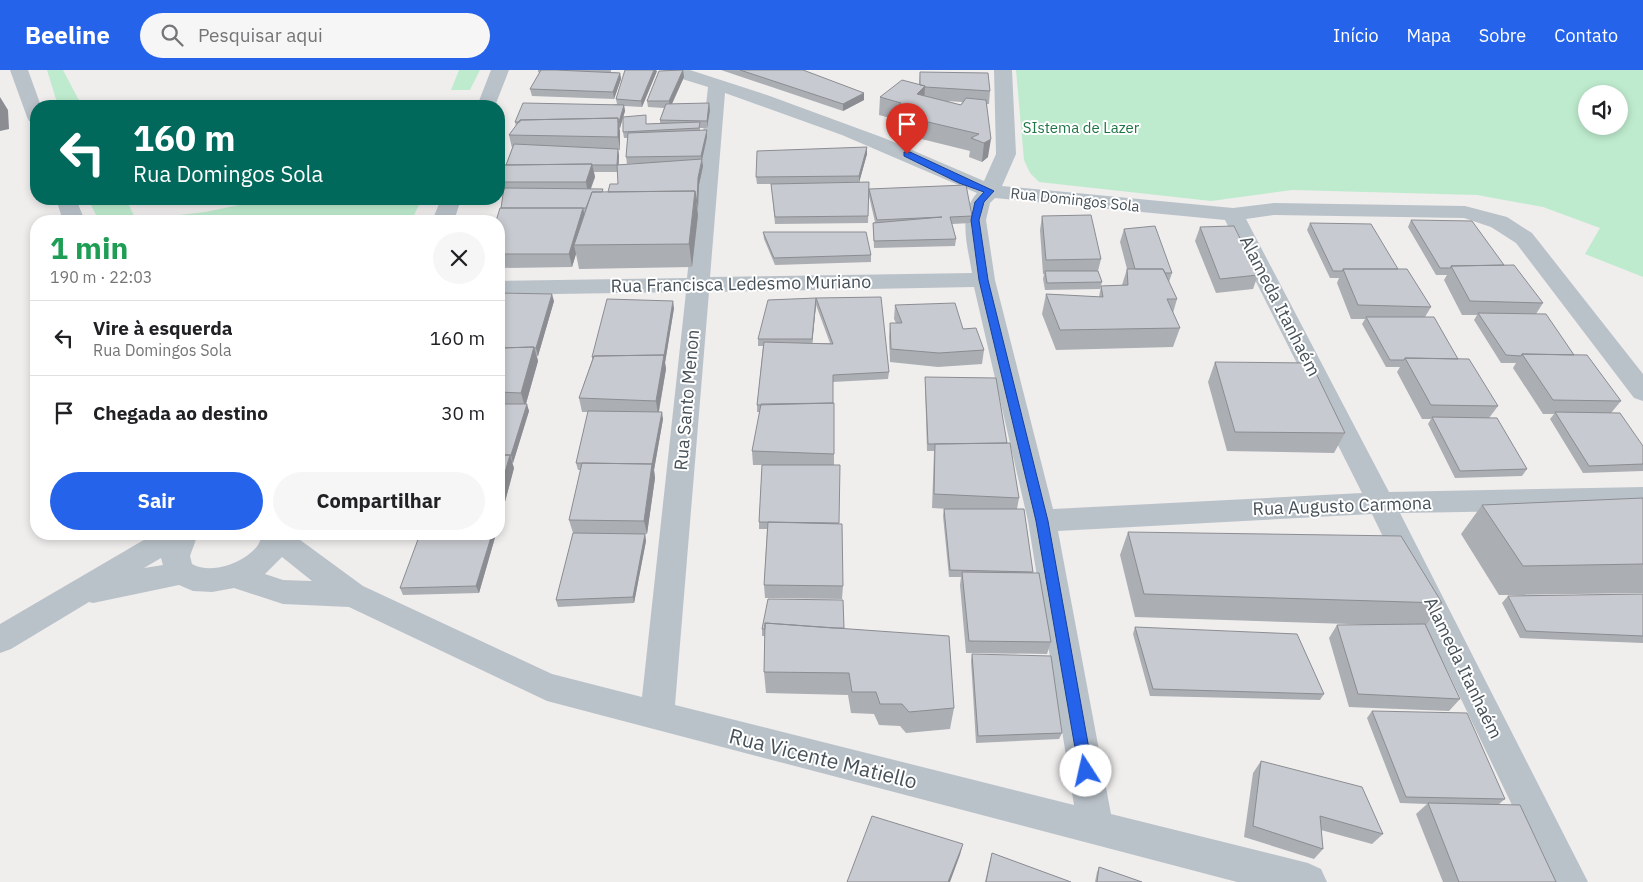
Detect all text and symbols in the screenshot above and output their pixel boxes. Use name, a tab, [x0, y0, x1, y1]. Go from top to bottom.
search box	[140, 13, 490, 58]
text: Beeline	[25, 19, 110, 51]
icon: search	[158, 21, 186, 49]
text: Pesquisar aqui	[198, 23, 323, 47]
text: Início	[1333, 24, 1379, 47]
text: Mapa	[1407, 24, 1451, 47]
text: Sobre	[1479, 24, 1526, 47]
text: Contato	[1554, 24, 1618, 47]
map controls	[1578, 85, 1628, 135]
button: sound	[1578, 85, 1628, 135]
pin	[886, 103, 928, 154]
icon: arrive	[893, 110, 921, 138]
text: 160 m	[133, 115, 236, 161]
park label: SIstema de Lazer	[1023, 118, 1140, 137]
icon: left	[50, 120, 115, 185]
text: Rua Domingos Sola	[133, 159, 323, 188]
street label: Rua Domingos Sola	[1010, 183, 1141, 216]
text: 1 min	[50, 228, 128, 267]
button: close	[433, 232, 485, 284]
street label: Alameda Itanhaém	[1235, 232, 1326, 380]
text: 190 m · 22:03	[50, 267, 152, 287]
street label: Rua Francisca Ledesmo Muriano	[610, 270, 871, 297]
text: Vire à esquerda	[93, 316, 233, 340]
icon: left	[50, 324, 78, 352]
text: 160 m	[430, 326, 485, 350]
street label: Rua Santo Menon	[669, 328, 704, 471]
text: Rua Domingos Sola	[93, 340, 231, 360]
icon: arrive	[50, 399, 78, 427]
text: Chegada ao destino	[93, 401, 268, 425]
text: 30 m	[441, 401, 485, 425]
button: Sair	[50, 472, 263, 530]
button: Compartilhar	[273, 472, 485, 530]
street label: Rua Augusto Carmona	[1252, 491, 1432, 520]
street label: Alameda Itanhaém	[1419, 593, 1508, 742]
street label: Rua Vicente Matiello	[726, 721, 920, 795]
position arrow	[1059, 744, 1111, 796]

